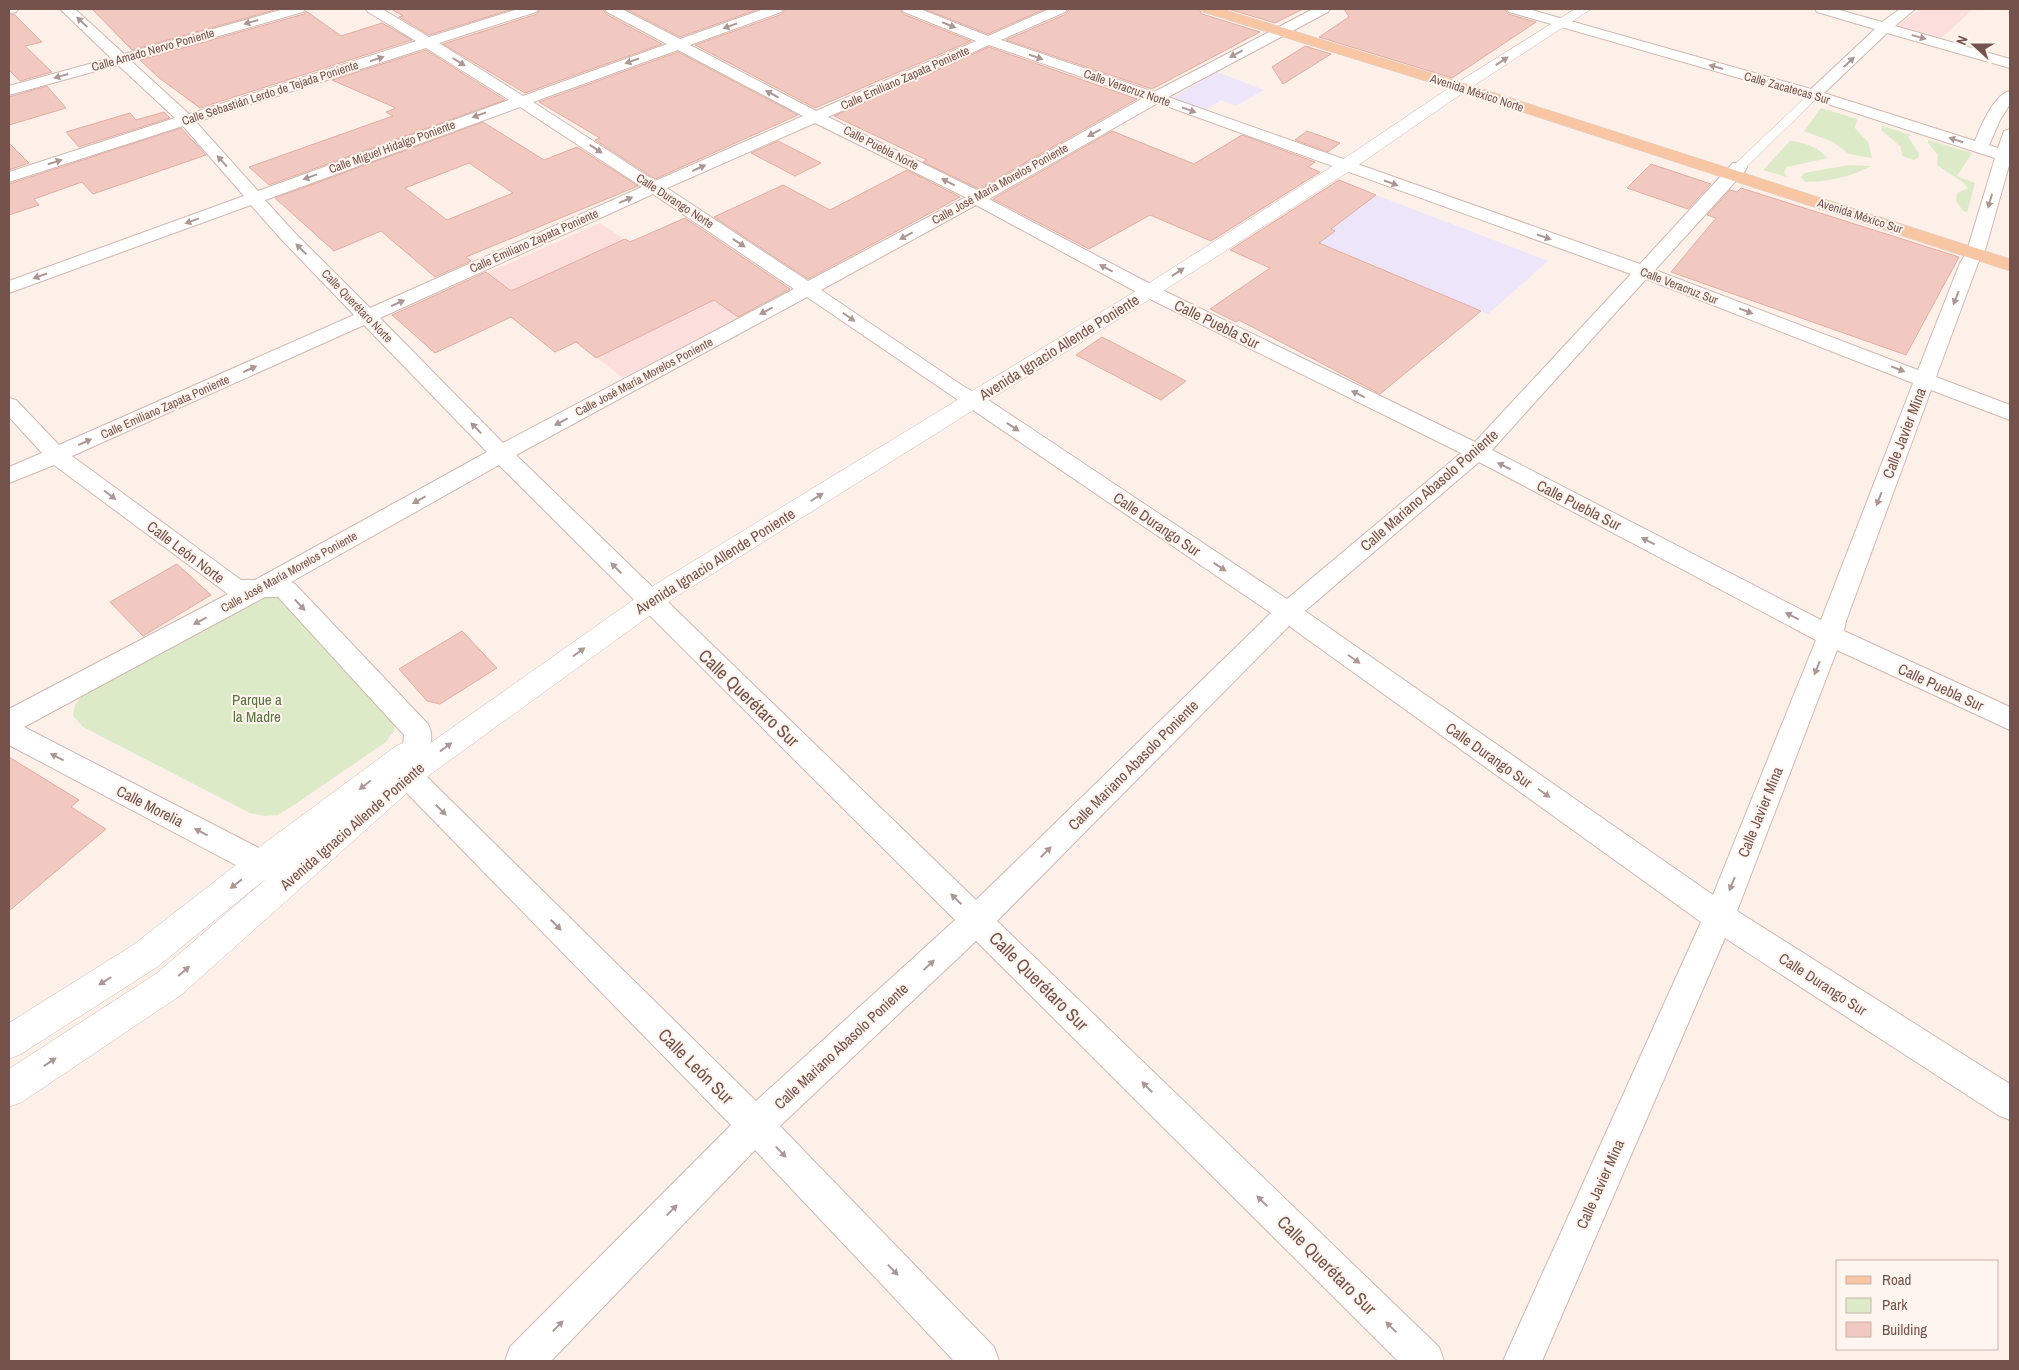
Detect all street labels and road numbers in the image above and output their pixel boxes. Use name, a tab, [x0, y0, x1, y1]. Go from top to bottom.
street label: Calle Amado Nervo Poniente	[90, 25, 216, 75]
street label: Calle Emiliano Zapata Poniente	[838, 42, 972, 114]
street label: Calle Sebastián Lerdo de Tejada Poniente	[180, 57, 360, 129]
street label: Calle Veracruz Norte	[1081, 66, 1173, 110]
street label: Calle Zacatecas Sur	[1742, 68, 1832, 108]
street label: Avenida México Norte	[1427, 70, 1526, 116]
street label: Calle Miguel Hidalgo Poniente	[327, 117, 457, 177]
street label: Calle Puebla Norte	[841, 122, 921, 174]
street label: Calle José María Morelos Poniente	[929, 140, 1071, 228]
street label: Calle Durango Norte	[633, 170, 717, 232]
street label: Avenida México Sur	[1815, 194, 1905, 237]
street label: Calle Emiliano Zapata Poniente	[467, 205, 601, 277]
street label: Calle Veracruz Sur	[1638, 264, 1721, 308]
street label: Calle Querétaro Norte	[318, 266, 396, 346]
street label: Avenida Ignacio Allende Poniente	[974, 289, 1143, 405]
street label: Calle Puebla Sur	[1171, 294, 1263, 354]
street label: Calle José María Morelos Poniente	[572, 334, 716, 420]
street label: Calle Emiliano Zapata Poniente	[98, 371, 232, 443]
street label: Calle Javier Mina	[1877, 384, 1931, 481]
street label: Calle Mariano Abasolo Poniente	[1356, 424, 1503, 556]
street label: Calle Puebla Sur	[1533, 475, 1625, 535]
street label: Calle Durango Sur	[1109, 487, 1205, 561]
street label: Avenida Ignacio Allende Poniente	[630, 503, 799, 619]
street label: Calle León Norte	[143, 516, 229, 588]
street label: Calle José María Morelos Poniente	[218, 528, 360, 616]
street label: Calle Querétaro Sur	[693, 643, 805, 753]
street label: Calle Puebla Sur	[1895, 658, 1987, 716]
street label: Calle Mariano Abasolo Poniente	[1063, 695, 1203, 835]
street label: Calle Durango Sur	[1442, 717, 1536, 793]
street label: Avenida Ignacio Allende Poniente	[274, 757, 429, 895]
street label: Calle Javier Mina	[1732, 764, 1788, 860]
street label: Calle Morelia	[113, 780, 187, 832]
street label: Calle Querétaro Sur	[984, 926, 1094, 1036]
street label: Calle Durango Sur	[1775, 948, 1871, 1020]
street label: Calle Mariano Abasolo Poniente	[769, 978, 913, 1114]
street label: Calle León Sur	[653, 1023, 739, 1109]
street label: Calle Javier Mina	[1571, 1136, 1629, 1232]
street label: Calle Querétaro Sur	[1272, 1210, 1382, 1320]

